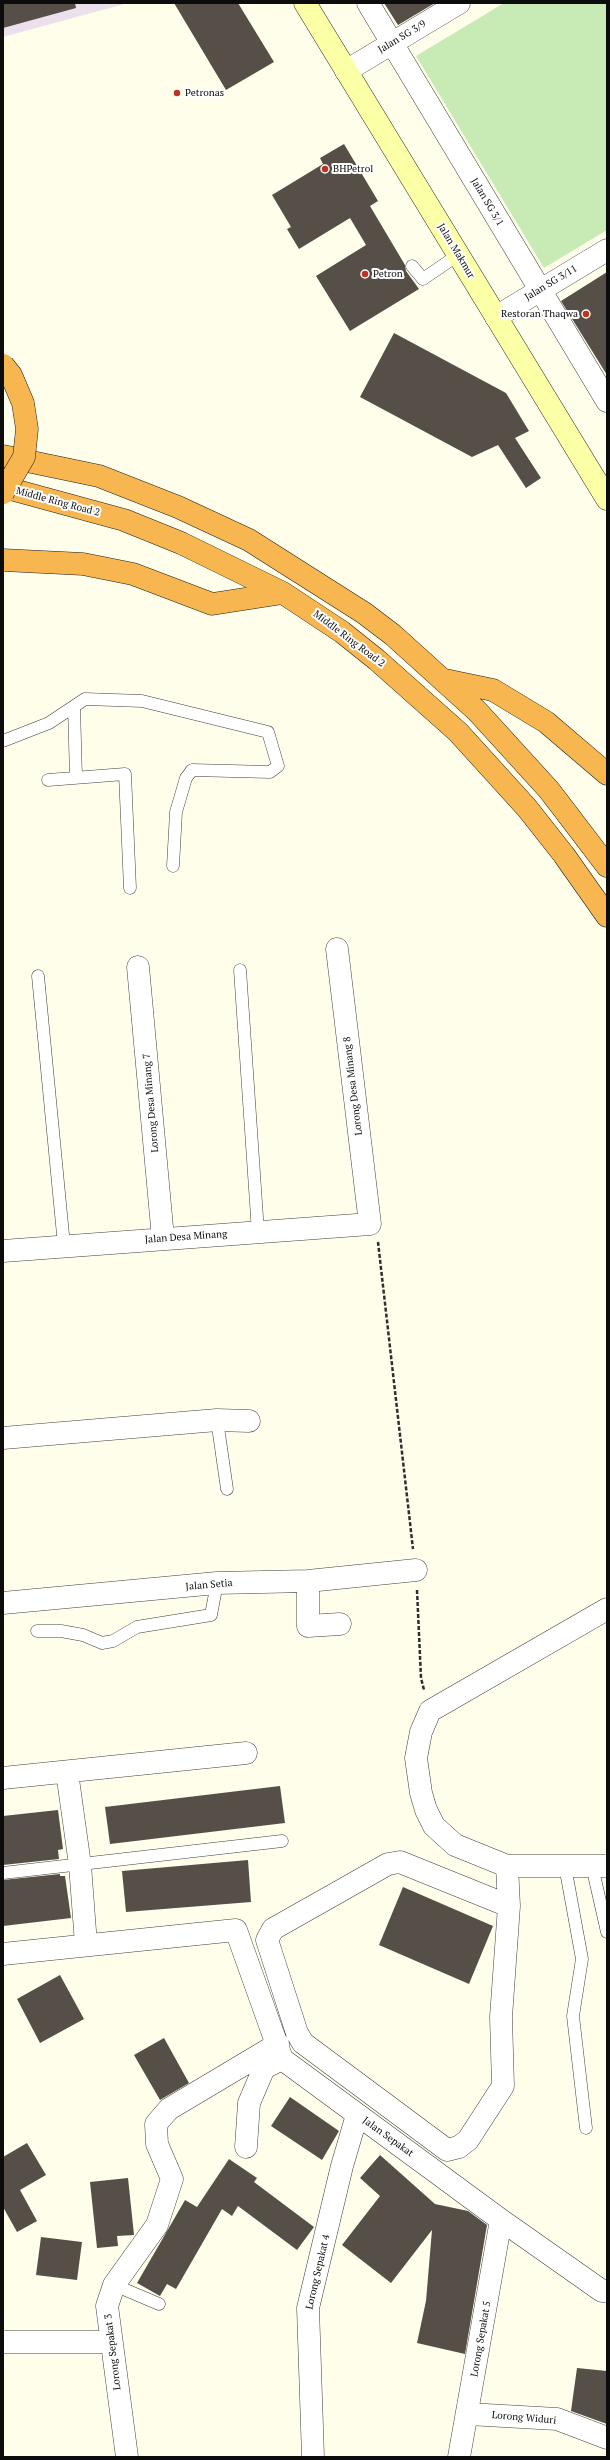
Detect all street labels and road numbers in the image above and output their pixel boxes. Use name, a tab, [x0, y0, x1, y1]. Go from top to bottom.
street label: Jalan SG 3/9	[376, 18, 428, 56]
street label: Jalan SG 3/1	[468, 176, 506, 228]
street label: Jalan Makmur	[435, 221, 477, 281]
street label: Jalan SG 3/11	[523, 263, 579, 303]
street label: Middle Ring Road 2	[15, 485, 101, 519]
street label: Middle Ring Road 2	[311, 608, 387, 670]
street label: Lorong Desa Minang 8	[341, 1036, 365, 1136]
street label: Lorong Desa Minang 7	[141, 1053, 161, 1153]
street label: Jalan Desa Minang	[144, 1228, 228, 1246]
street label: Jalan Setia	[185, 1577, 233, 1593]
street label: Jalan Sepakat	[360, 2115, 416, 2159]
street label: Lorong Sepakat 4	[304, 2233, 332, 2311]
street label: Lorong Sepakat 5	[468, 2300, 494, 2378]
street label: Lorong Sepakat 3	[102, 2313, 124, 2391]
street label: Lorong Widuri	[491, 2409, 557, 2427]

